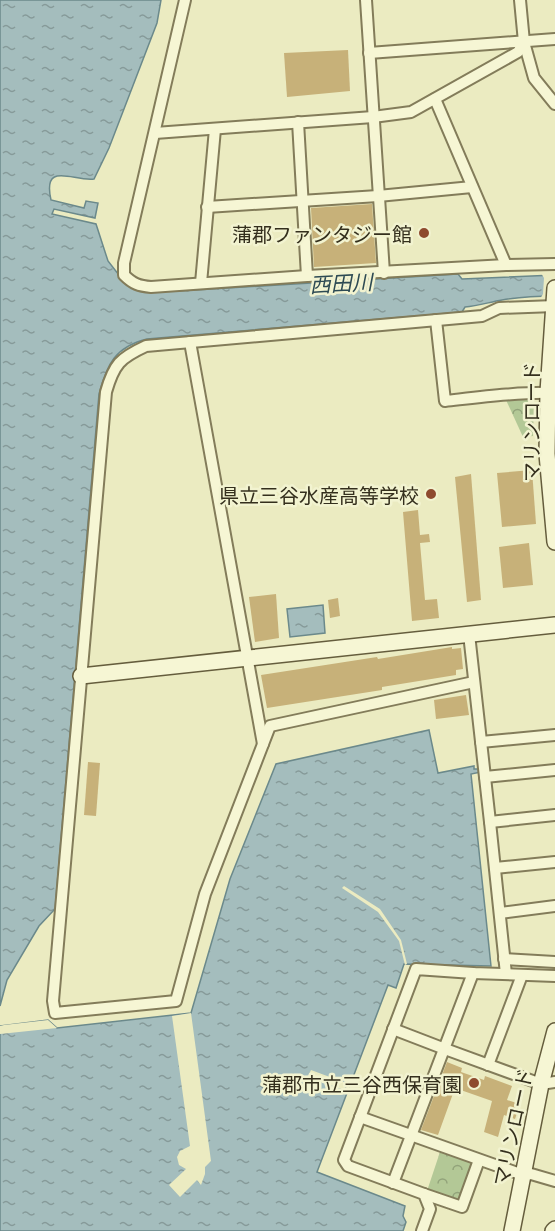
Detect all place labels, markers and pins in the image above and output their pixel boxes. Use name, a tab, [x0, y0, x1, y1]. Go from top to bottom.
place label: 蒲郡ファンタジー館	[232, 219, 412, 248]
marker: 蒲郡ファンタジー館	[417, 226, 431, 240]
place label: 県立三谷水産高等学校	[219, 480, 419, 509]
marker: 県立三谷水産高等学校	[424, 487, 438, 501]
place label: 蒲郡市立三谷西保育園	[262, 1069, 462, 1098]
marker: 蒲郡市立三谷西保育園	[467, 1076, 481, 1090]

